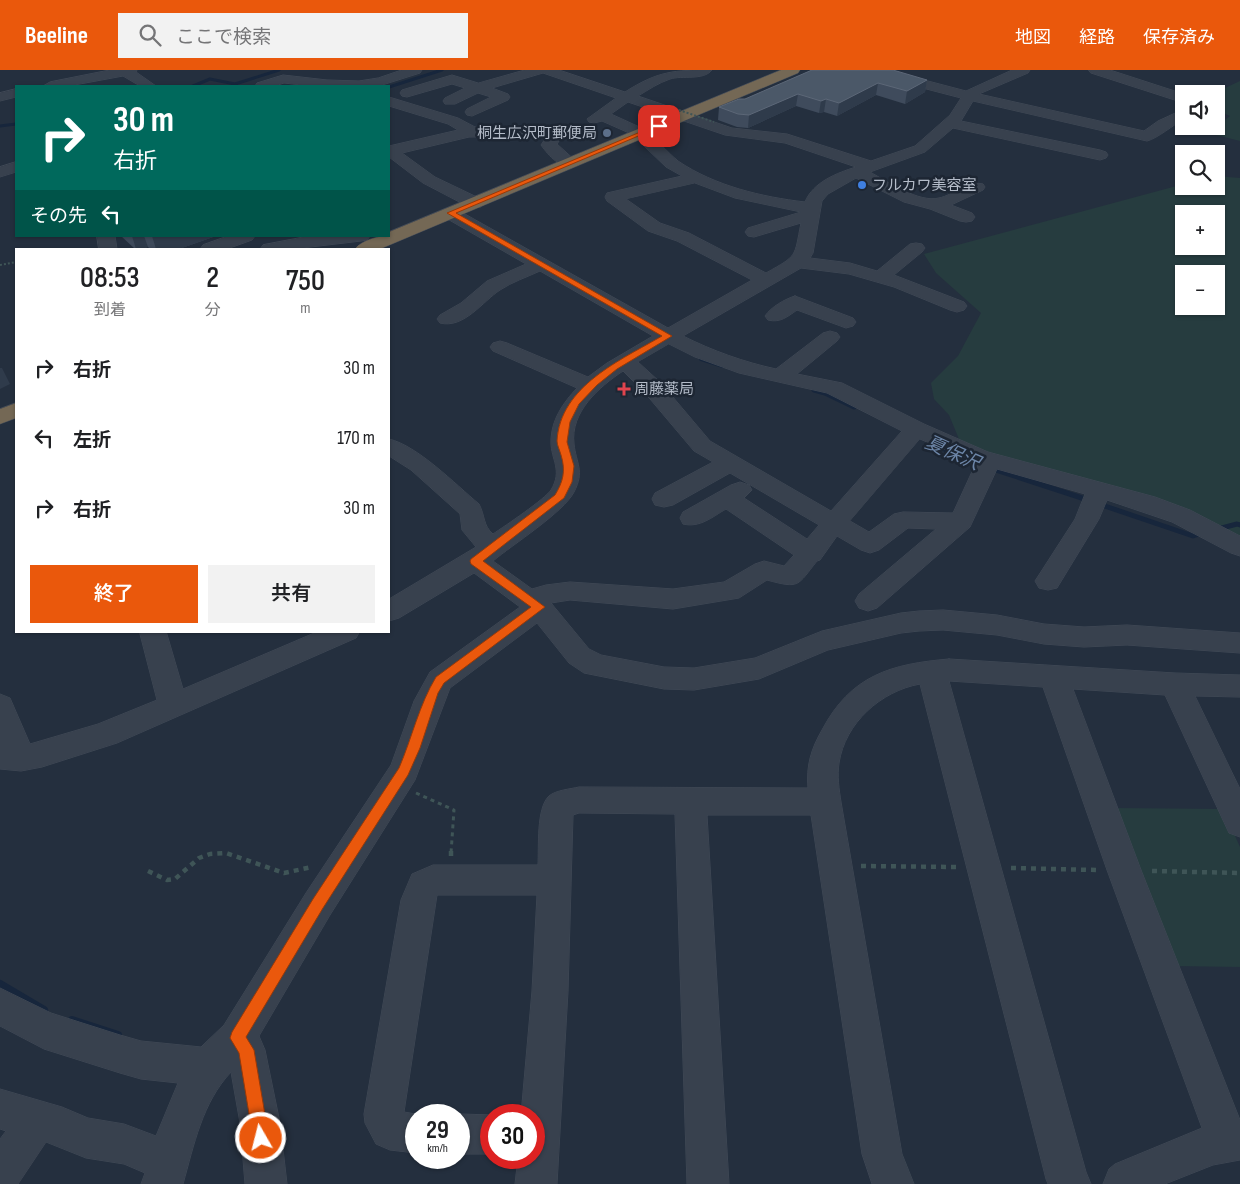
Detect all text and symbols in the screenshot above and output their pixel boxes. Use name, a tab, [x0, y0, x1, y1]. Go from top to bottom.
search box	[118, 13, 468, 58]
text: Beeline	[25, 21, 88, 50]
icon: search	[136, 21, 164, 49]
text: ここで検索	[176, 26, 271, 49]
text: 地図	[1015, 27, 1051, 48]
text: 経路	[1079, 27, 1115, 48]
text: 保存済み	[1143, 27, 1215, 48]
map controls	[1175, 85, 1225, 315]
button: sound	[1175, 85, 1225, 135]
text: 30 m	[113, 99, 174, 142]
icon: right	[30, 105, 95, 170]
pin	[638, 105, 680, 147]
icon: arrive	[645, 112, 673, 140]
place label: 桐生広沢町郵便局	[477, 124, 597, 143]
marker: 桐生広沢町郵便局	[601, 127, 613, 139]
button: search	[1175, 145, 1225, 195]
text: 右折	[113, 148, 157, 175]
place label: フルカワ美容室	[872, 176, 977, 195]
marker: フルカワ美容室	[856, 179, 868, 191]
icon: left	[97, 200, 125, 228]
text: その先	[30, 205, 87, 228]
button: +	[1175, 205, 1225, 255]
text: 08:53	[80, 260, 140, 296]
text: 2	[206, 260, 219, 296]
text: 750	[286, 263, 325, 299]
button: −	[1175, 265, 1225, 315]
text: m	[300, 299, 310, 318]
text: 到着	[94, 301, 126, 320]
text: 分	[205, 301, 221, 320]
icon: right	[30, 354, 58, 382]
text: 30 m	[343, 357, 375, 380]
text: 右折	[73, 359, 111, 382]
place label: 周藤薬局	[634, 380, 694, 399]
marker: 周藤薬局	[618, 383, 630, 395]
icon: left	[30, 424, 58, 452]
text: 170 m	[337, 427, 375, 450]
text: 左折	[73, 429, 111, 452]
water label: 夏保沢	[922, 431, 986, 477]
icon: right	[30, 494, 58, 522]
text: 30 m	[343, 497, 375, 520]
text: 右折	[73, 499, 111, 522]
button: 終了	[30, 565, 198, 623]
button: 共有	[208, 565, 375, 623]
speed limit sign: 30	[480, 1104, 545, 1169]
position arrow	[234, 1111, 286, 1163]
text: 29	[426, 1115, 449, 1146]
text: km/h	[427, 1141, 448, 1156]

